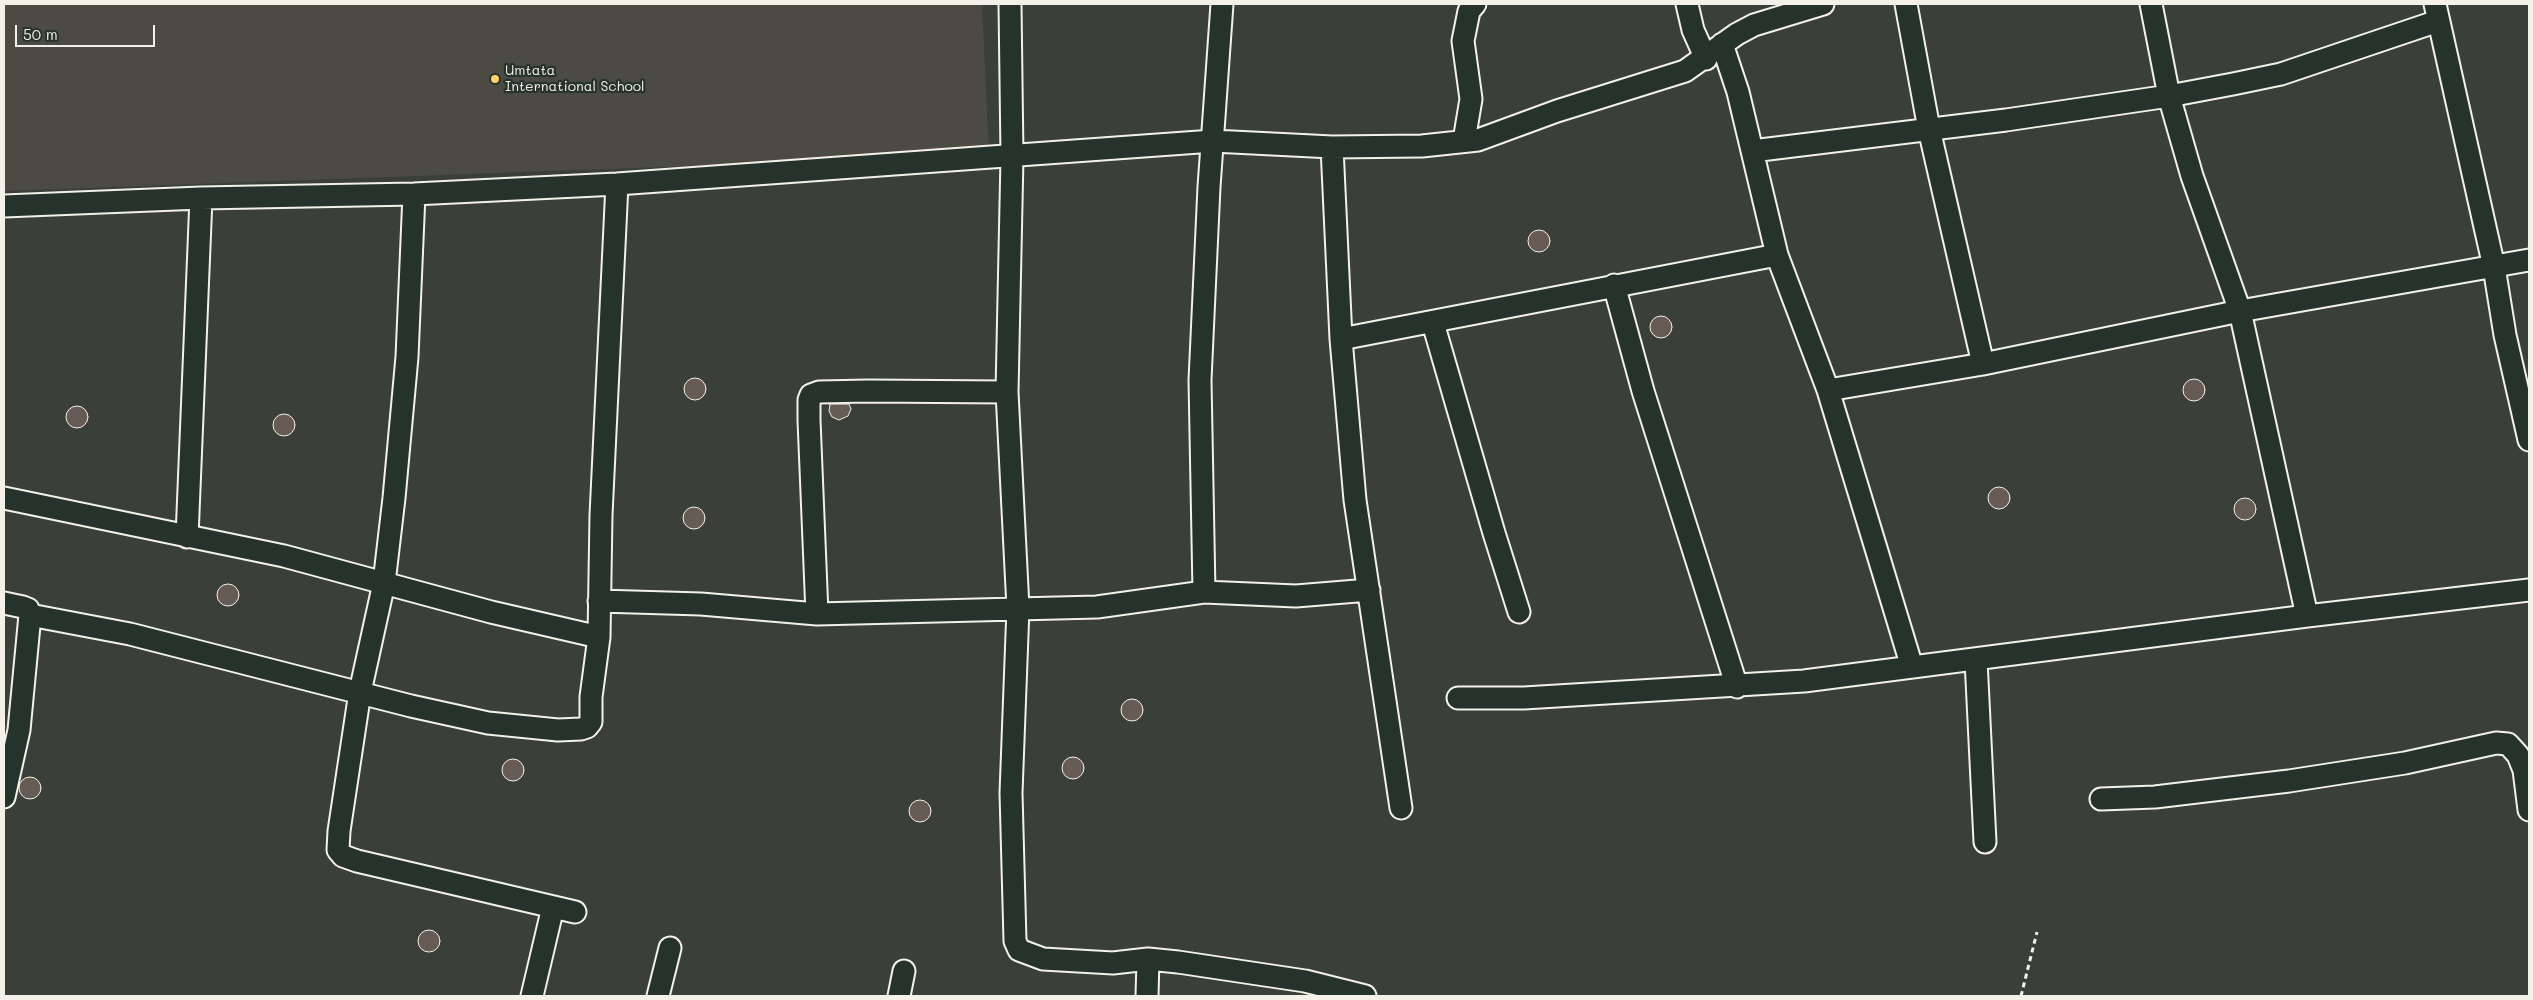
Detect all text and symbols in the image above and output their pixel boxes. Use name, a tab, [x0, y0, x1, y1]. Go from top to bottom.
scale bar	[18, 15, 158, 47]
text: 50 m	[23, 24, 58, 44]
place label: Umtata International School	[505, 63, 645, 95]
marker: Umtata International School	[489, 73, 501, 85]

